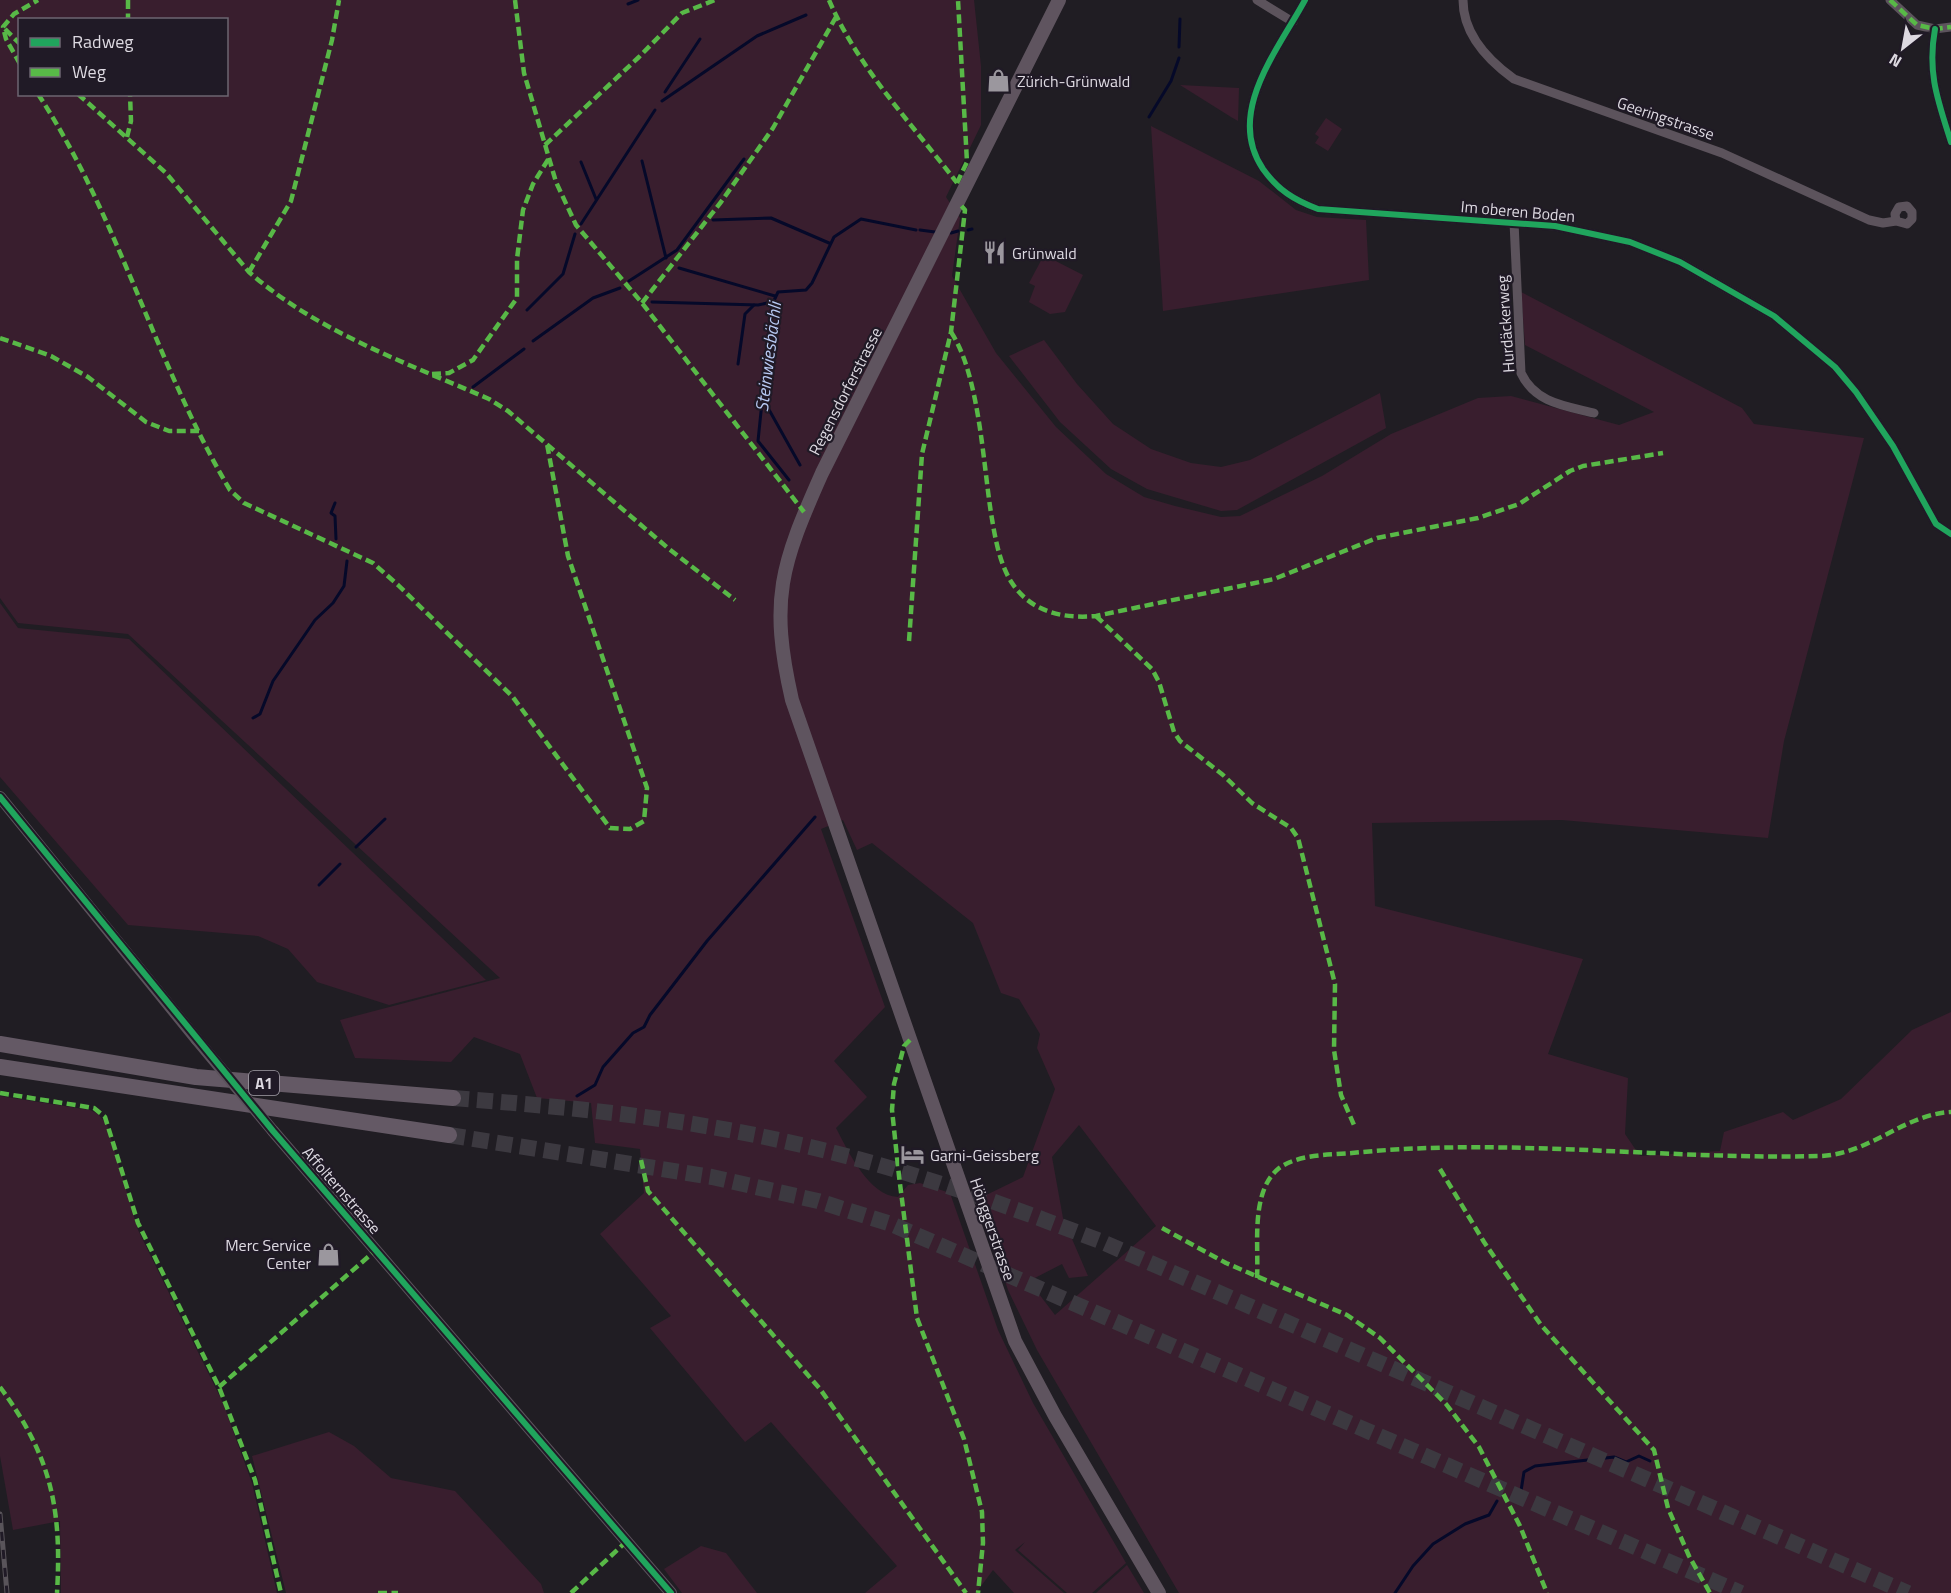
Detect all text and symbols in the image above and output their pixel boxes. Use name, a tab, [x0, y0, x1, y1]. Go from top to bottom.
legend	[18, 18, 228, 96]
north arrow	[1873, 18, 1933, 78]
text: Radweg	[72, 28, 134, 55]
text: N	[1884, 48, 1906, 74]
text: Weg	[72, 58, 106, 85]
shop icon: Zürich-Grünwald	[986, 68, 1012, 94]
place label: Zürich-Grünwald	[1017, 69, 1130, 93]
street label: Geeringstrasse	[1614, 90, 1718, 146]
street label: Im oberen Boden	[1460, 194, 1576, 228]
restaurant icon: Grünwald	[981, 240, 1007, 266]
place label: Grünwald	[1012, 241, 1077, 265]
street label: Hurdäckerweg	[1490, 274, 1520, 374]
water label: Steinwiesbächli	[748, 298, 788, 413]
street label: Regensdorferstrasse	[802, 323, 888, 459]
road number: A1	[249, 1071, 279, 1095]
street label: Affolternstrasse	[297, 1141, 387, 1239]
hotel icon: Garni-Geissberg	[899, 1142, 925, 1168]
place label: Garni-Geissberg	[930, 1143, 1039, 1167]
street label: Hönggerstrasse	[964, 1174, 1022, 1284]
place label: Merc Service Center	[225, 1233, 311, 1275]
shop icon: Merc Service Center	[316, 1241, 342, 1267]

